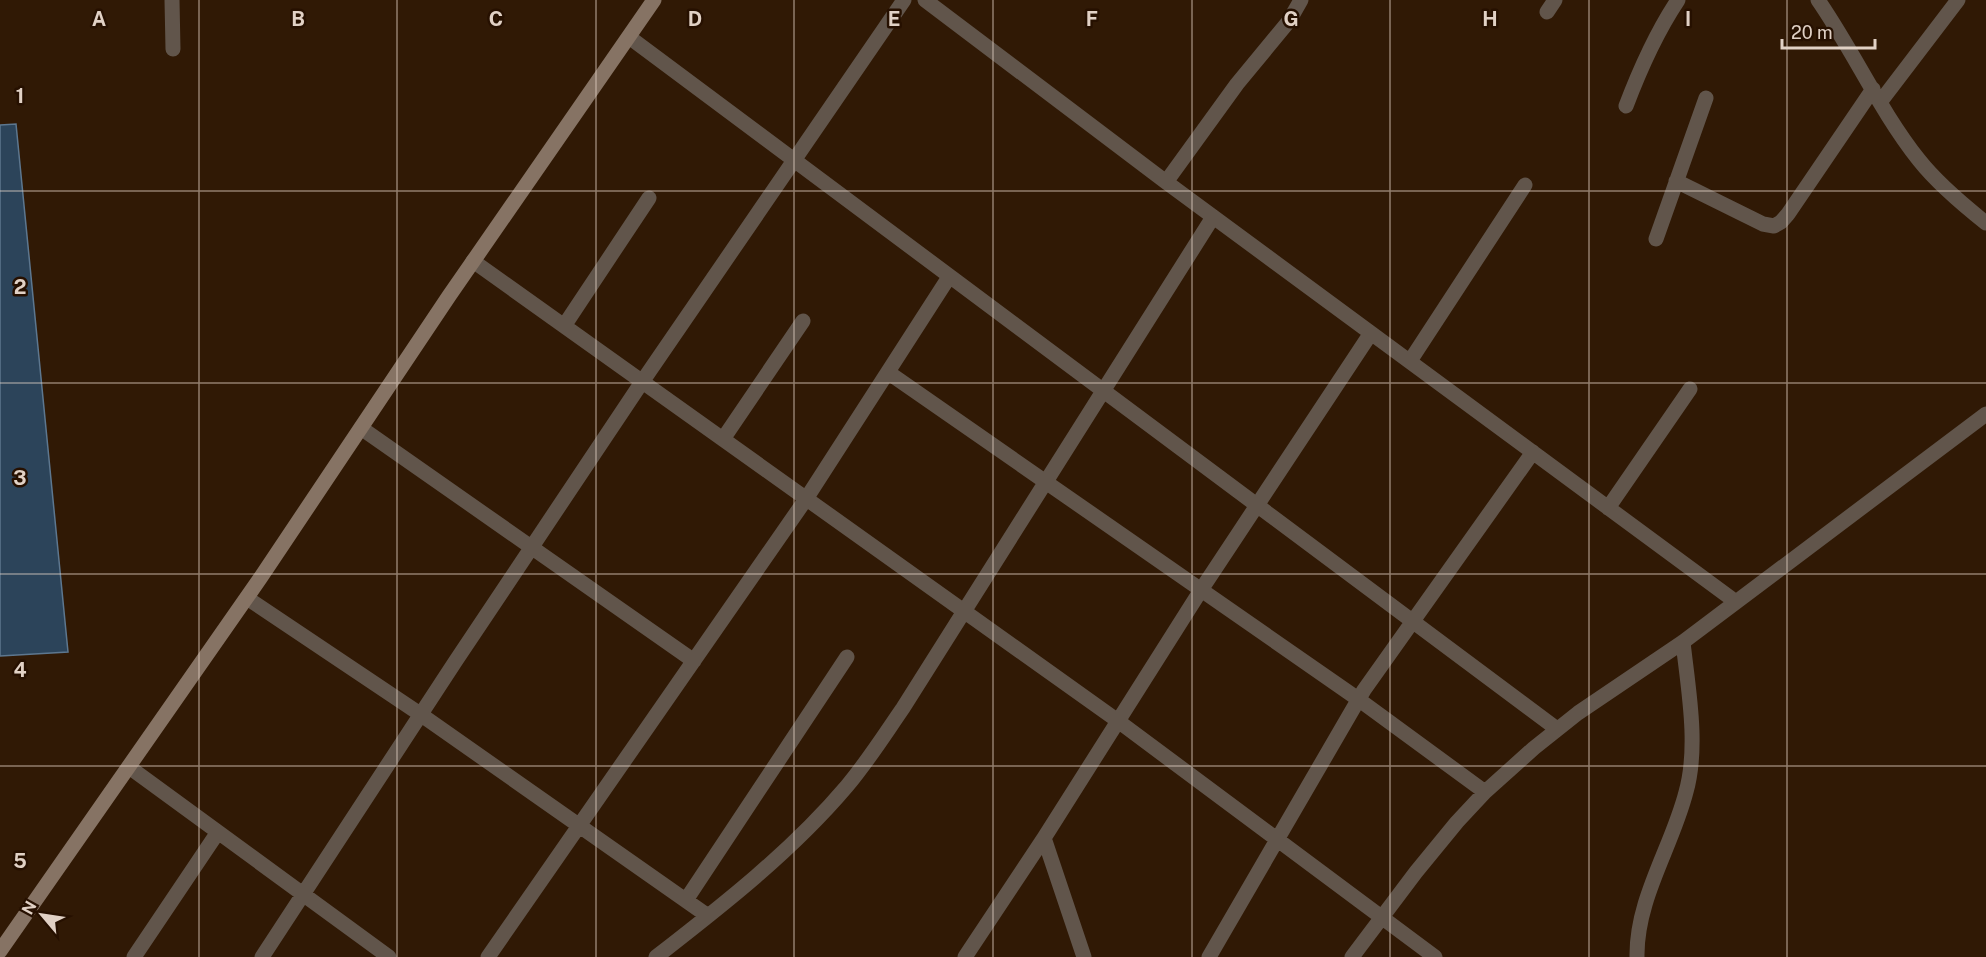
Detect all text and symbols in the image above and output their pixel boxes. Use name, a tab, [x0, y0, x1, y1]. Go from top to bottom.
text: A	[92, 7, 106, 31]
text: B	[291, 7, 305, 31]
text: C	[489, 7, 503, 31]
text: D	[688, 7, 702, 31]
text: E	[888, 7, 900, 31]
text: F	[1086, 7, 1098, 31]
text: G	[1283, 7, 1299, 31]
text: H	[1482, 7, 1498, 31]
text: I	[1685, 7, 1691, 31]
scale bar	[1782, 12, 1875, 50]
text: 20 m	[1791, 22, 1833, 43]
text: 1	[16, 84, 24, 108]
text: 2	[14, 275, 26, 299]
text: 3	[13, 466, 27, 490]
text: 4	[13, 658, 27, 682]
text: 5	[13, 849, 27, 873]
north arrow	[12, 885, 72, 945]
text: N	[18, 898, 41, 918]

